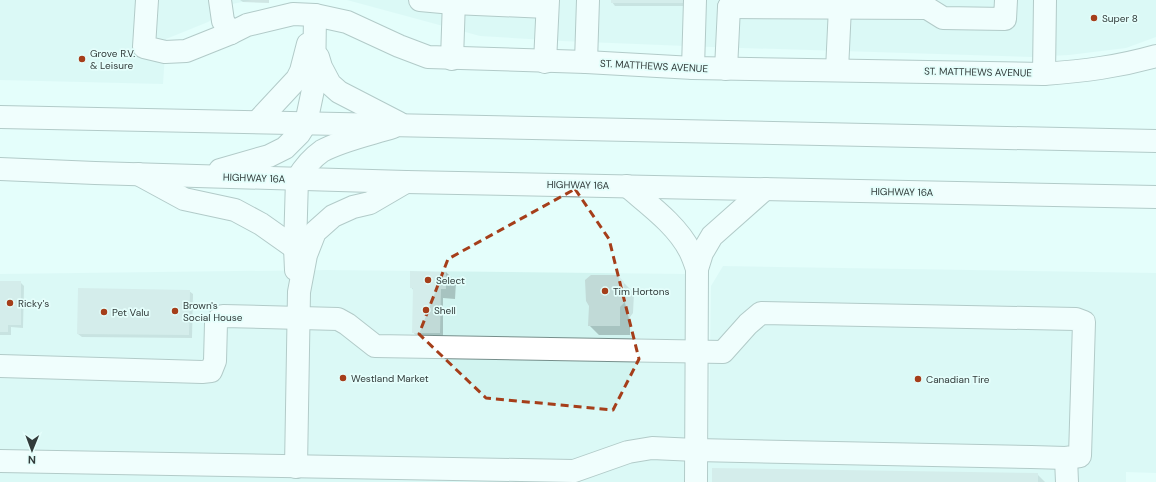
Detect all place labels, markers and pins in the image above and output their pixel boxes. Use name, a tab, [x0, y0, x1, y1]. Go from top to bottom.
place label: Super 8	[1102, 12, 1138, 25]
marker: Super 8	[1089, 13, 1099, 23]
place label: Grove R.V. & Leisure	[90, 47, 135, 72]
marker: Grove R.V. & Leisure	[77, 54, 87, 64]
place label: Select	[436, 274, 465, 287]
marker: Select	[423, 275, 433, 285]
place label: Tim Hortons	[613, 285, 670, 298]
marker: Tim Hortons	[600, 286, 610, 296]
place label: Ricky's	[18, 297, 49, 310]
marker: Ricky's	[5, 298, 15, 308]
place label: Brown's Social House	[183, 299, 243, 324]
place label: Shell	[434, 304, 456, 317]
marker: Shell	[421, 305, 431, 315]
place label: Pet Valu	[112, 306, 149, 319]
marker: Brown's Social House	[170, 306, 180, 316]
marker: Pet Valu	[99, 307, 109, 317]
place label: Westland Market	[351, 372, 429, 385]
marker: Westland Market	[338, 373, 348, 383]
place label: Canadian Tire	[926, 373, 990, 386]
marker: Canadian Tire	[913, 374, 923, 384]

